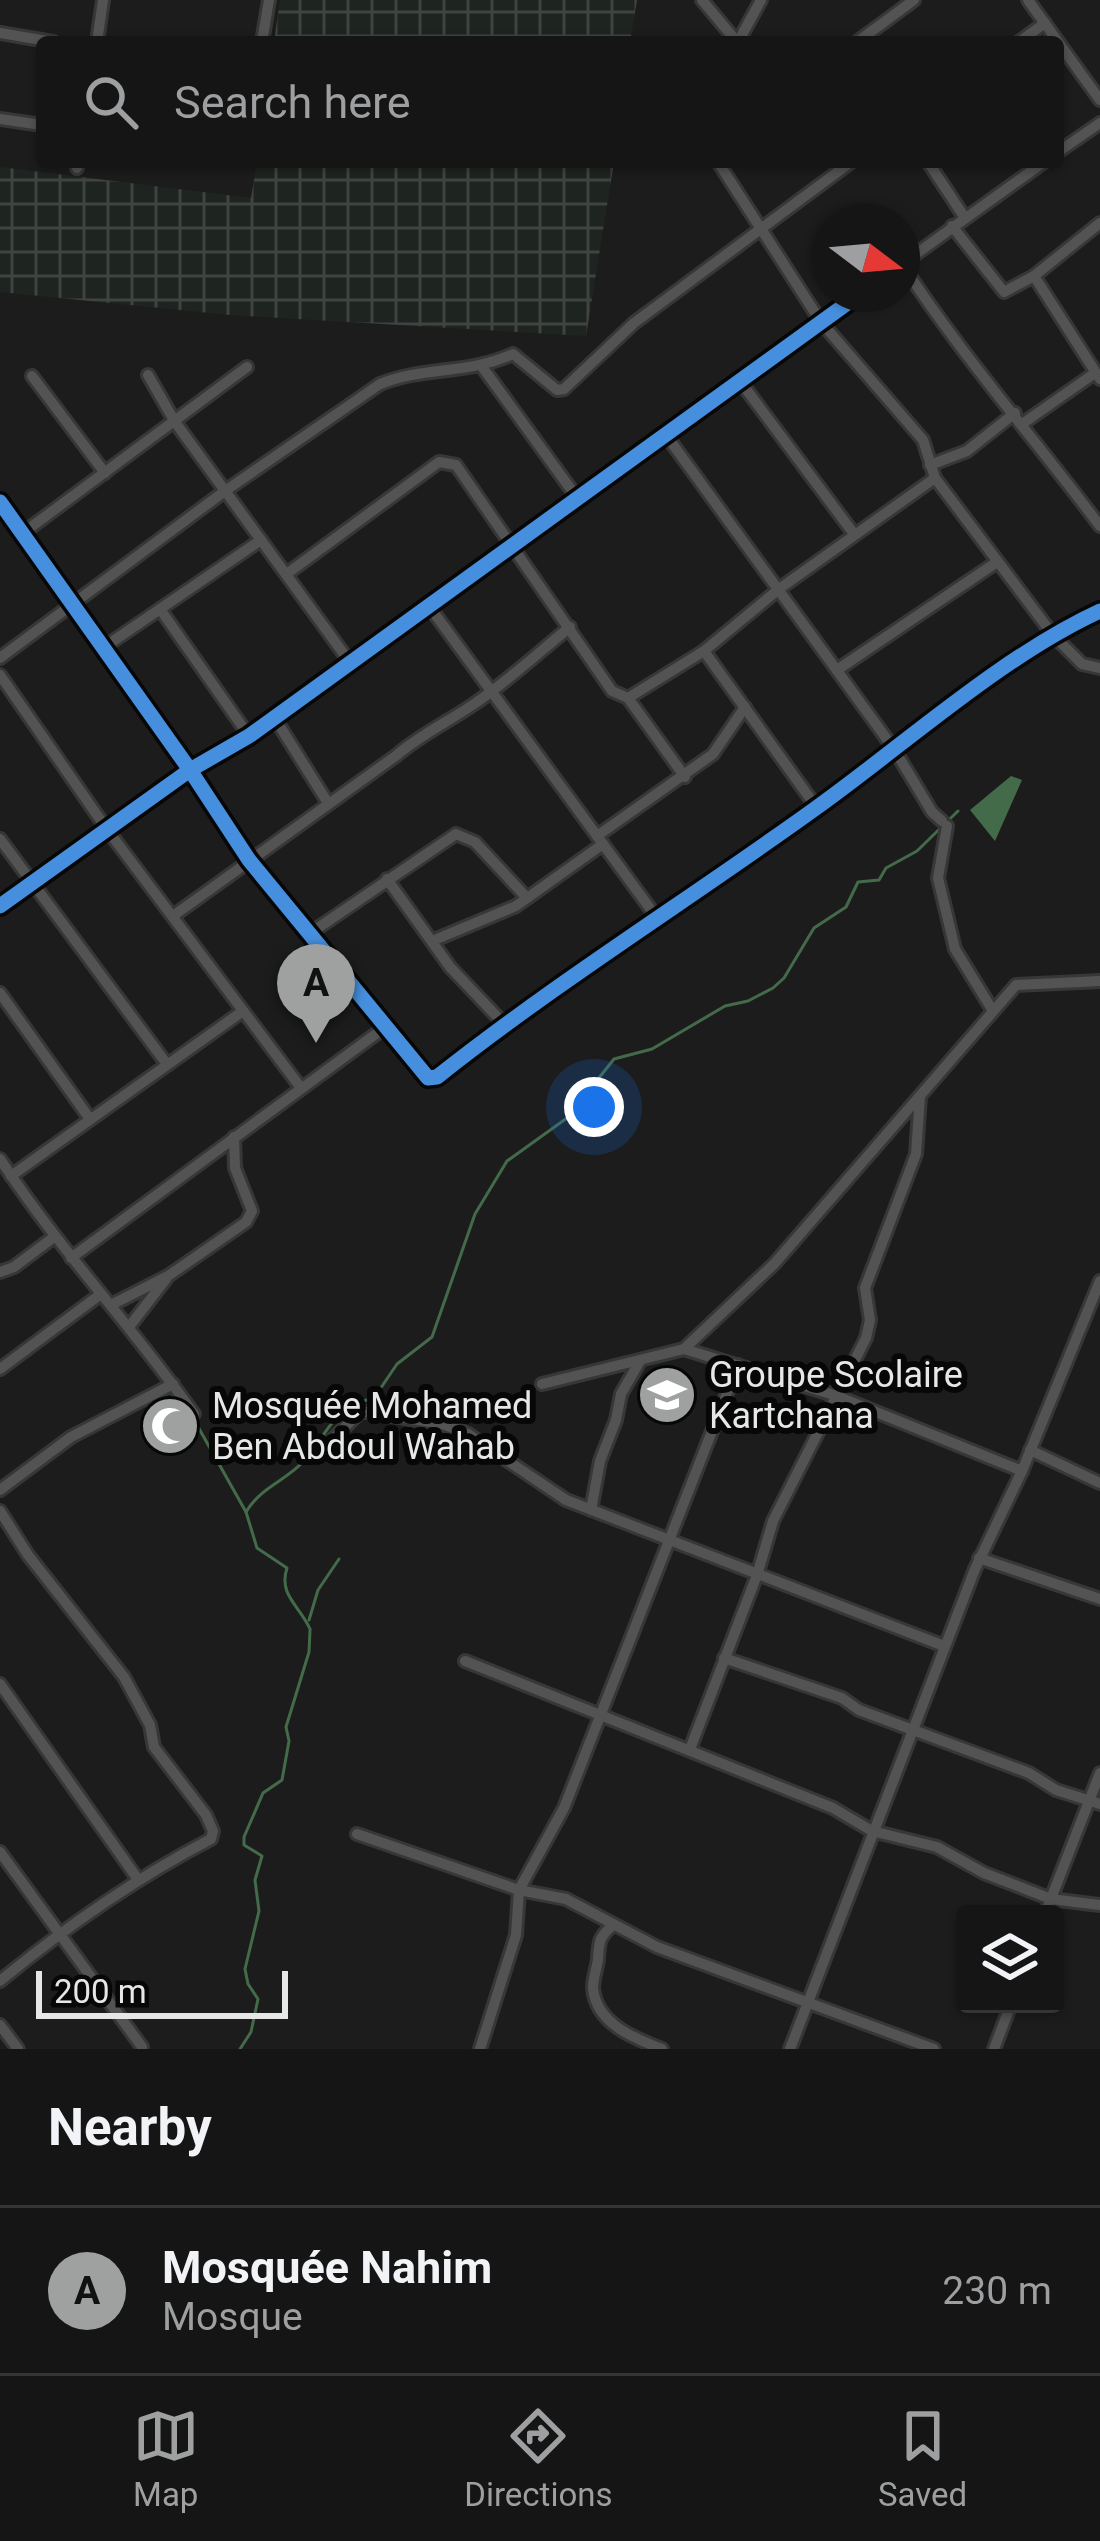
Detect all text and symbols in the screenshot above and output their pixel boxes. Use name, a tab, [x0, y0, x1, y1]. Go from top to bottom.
search box	[36, 36, 1064, 168]
icon: search	[78, 69, 144, 135]
text: Search here	[174, 76, 411, 129]
north arrow	[812, 204, 920, 312]
pin: A	[277, 944, 355, 1043]
your location	[564, 1077, 624, 1137]
place label: Groupe Scolaire Kartchana	[709, 1354, 963, 1437]
school or university icon: Groupe Scolaire Kartchana	[636, 1364, 698, 1426]
place label: Mosquée Mohamed Ben Abdoul Wahab	[212, 1385, 532, 1468]
mosque icon: Mosquée Mohamed Ben Abdoul Wahab	[139, 1395, 201, 1457]
map controls	[956, 1905, 1064, 2013]
button: layers	[956, 1905, 1064, 2013]
scale bar	[36, 1965, 288, 2018]
text: 200 m	[54, 1972, 147, 2011]
text: Nearby	[48, 2098, 212, 2157]
text: Mosquée Nahim	[162, 2241, 492, 2294]
text: A	[74, 2268, 100, 2314]
text: 230 m	[942, 2268, 1052, 2314]
text: Mosque	[162, 2294, 303, 2340]
tab: Map	[133, 2403, 199, 2514]
tab: Directions	[464, 2403, 613, 2514]
tab: Saved	[878, 2403, 967, 2514]

